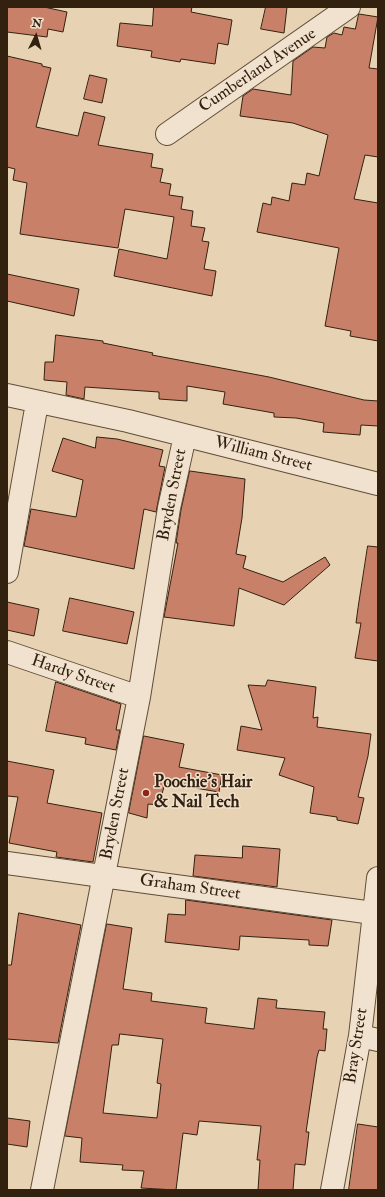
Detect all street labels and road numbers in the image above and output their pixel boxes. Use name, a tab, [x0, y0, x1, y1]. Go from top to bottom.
street label: Cumberland Avenue	[195, 24, 321, 118]
street label: William Street	[212, 433, 314, 477]
street label: Bryden Street	[154, 447, 192, 543]
street label: Hardy Street	[28, 651, 118, 699]
street label: Bryden Street	[97, 766, 135, 862]
street label: Graham Street	[138, 871, 242, 905]
street label: Bray Street	[341, 1007, 373, 1085]

